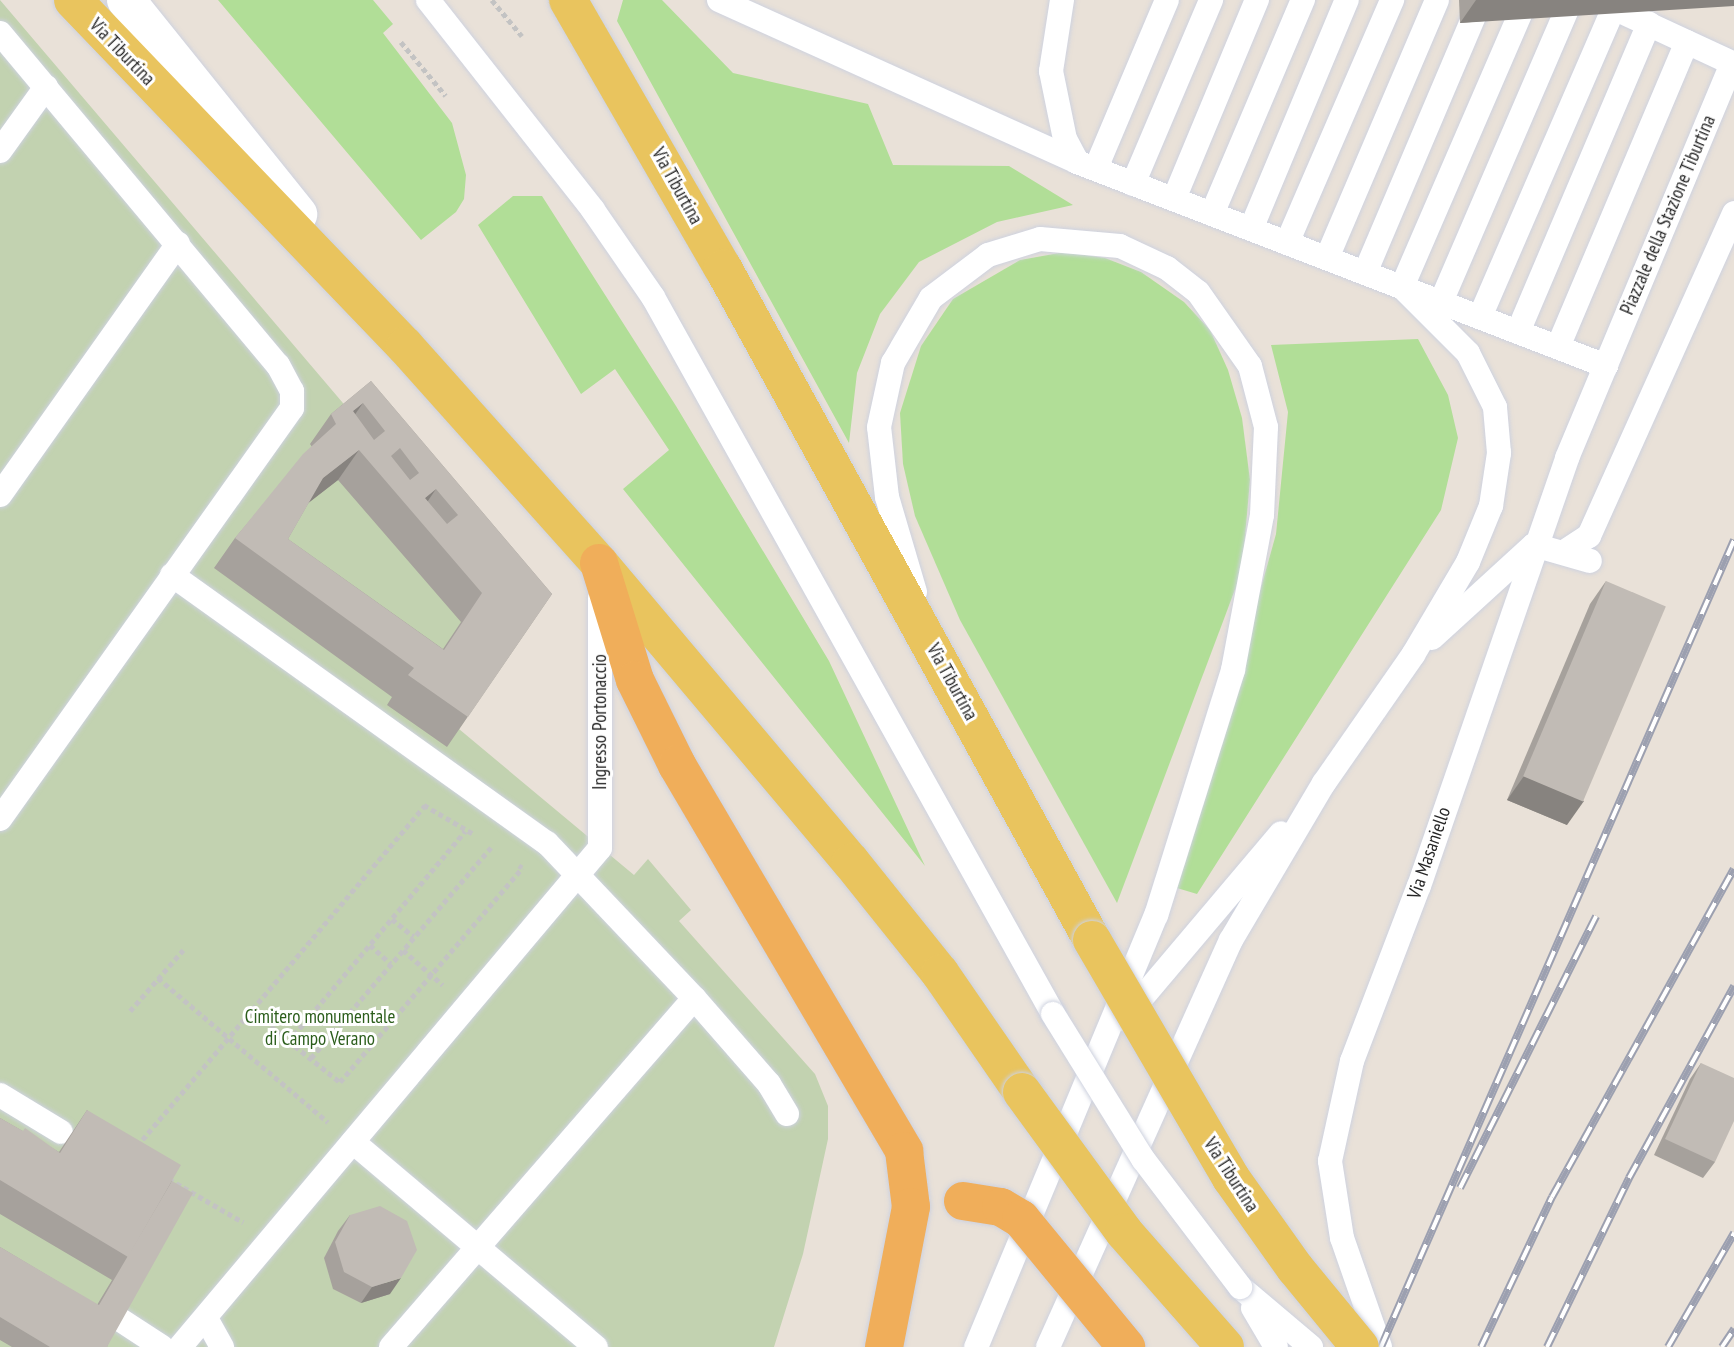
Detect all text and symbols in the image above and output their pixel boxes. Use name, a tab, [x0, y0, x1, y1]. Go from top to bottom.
street label: Via Tiburtina	[84, 14, 160, 90]
street label: Piazzale della Stazione Tiburtina	[1616, 112, 1720, 318]
street label: Via Tiburtina	[647, 143, 707, 229]
street label: Via Tiburtina	[922, 639, 982, 725]
street label: Ingresso Portonaccio	[589, 654, 611, 790]
street label: Via Masaniello	[1403, 804, 1455, 902]
park label: Cimitero monumentale di Campo Verano	[245, 1006, 395, 1050]
street label: Via Tiburtina	[1198, 1133, 1264, 1217]

